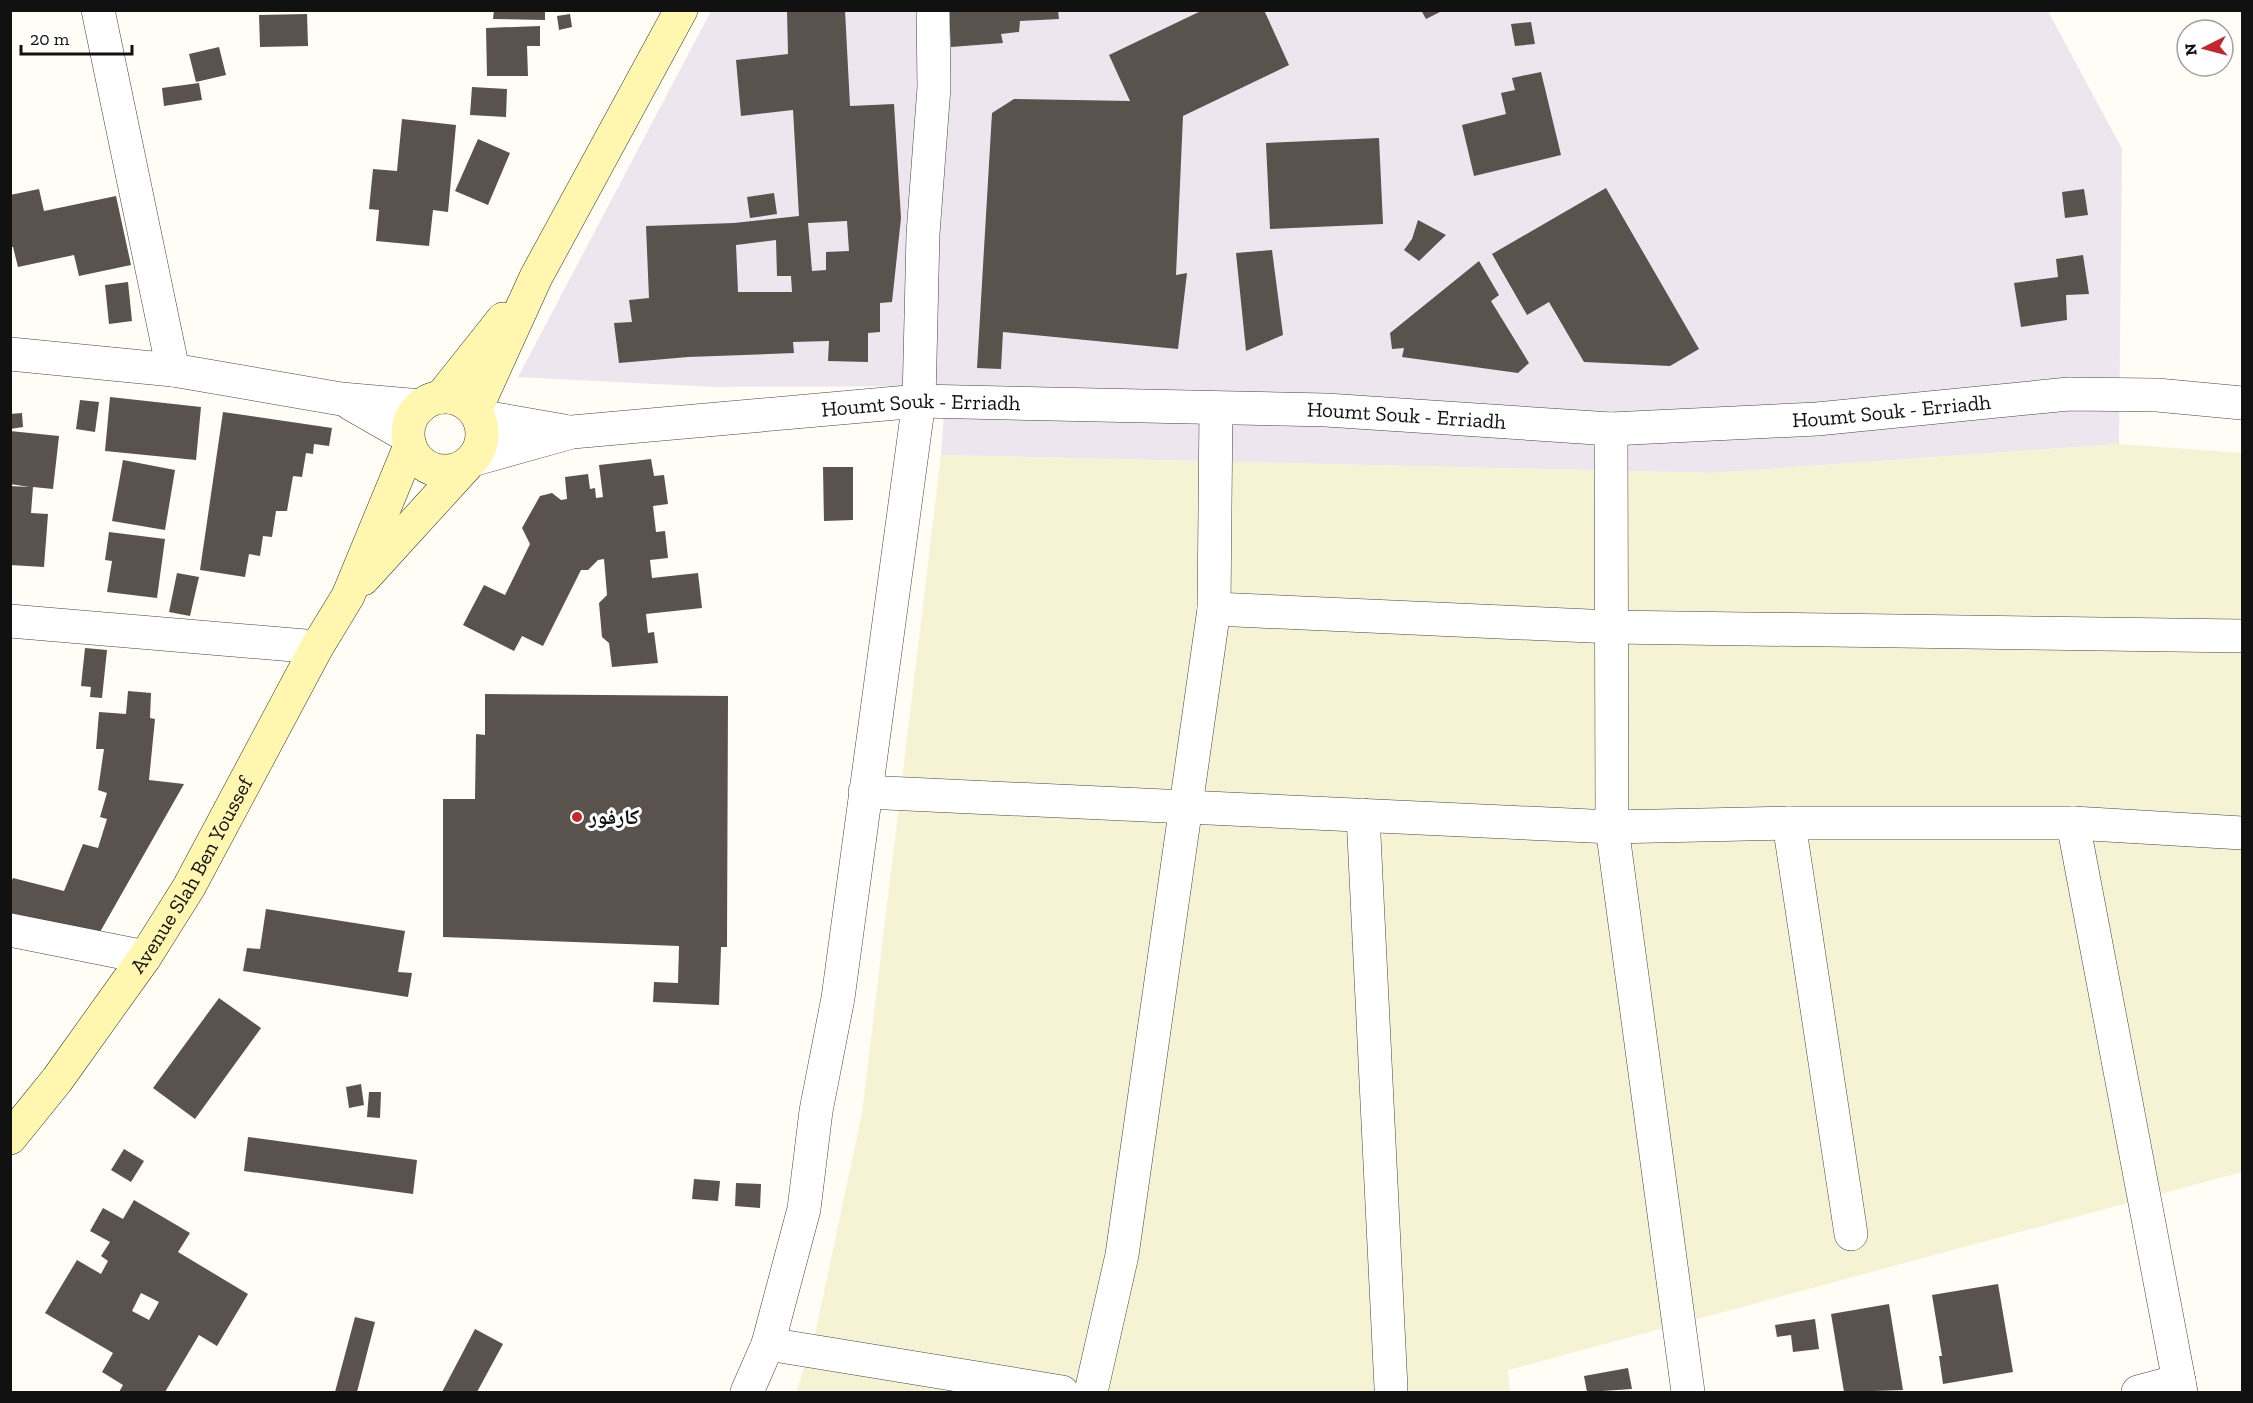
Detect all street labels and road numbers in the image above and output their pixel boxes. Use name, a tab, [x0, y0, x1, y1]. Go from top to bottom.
street label: Houmt Souk - Erriadh	[820, 388, 1021, 422]
street label: Houmt Souk - Erriadh	[1791, 389, 1992, 432]
street label: Houmt Souk - Erriadh	[1307, 397, 1507, 434]
street label: Avenue Slah Ben Youssef	[125, 772, 258, 978]

